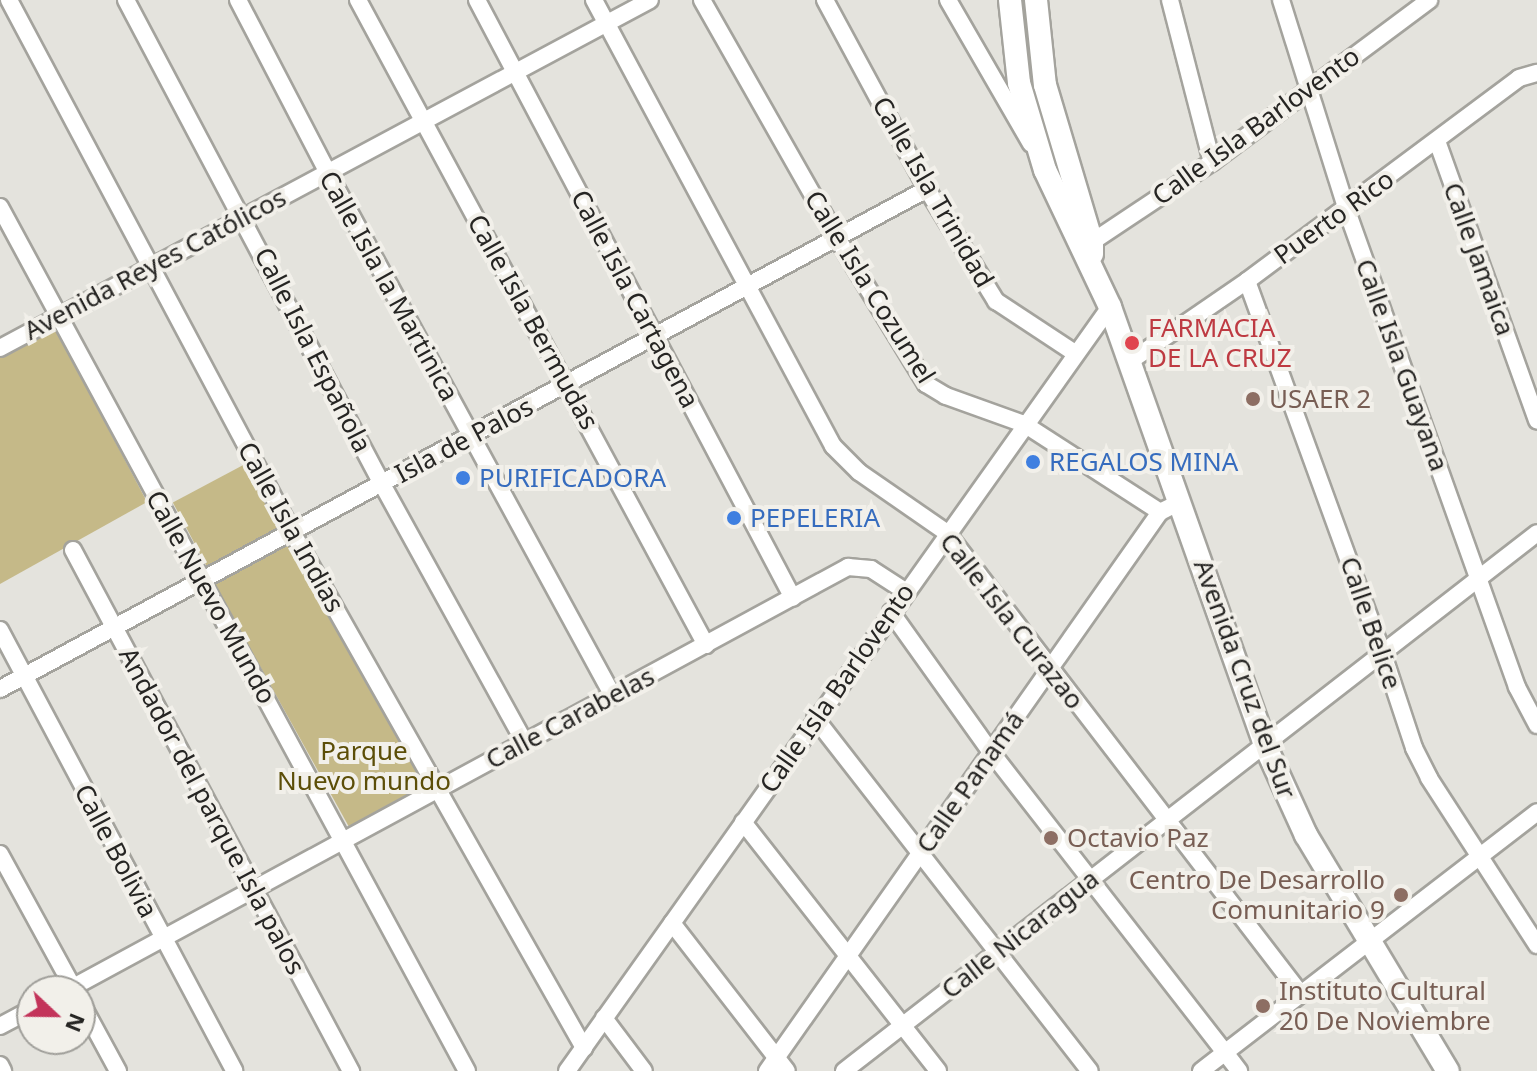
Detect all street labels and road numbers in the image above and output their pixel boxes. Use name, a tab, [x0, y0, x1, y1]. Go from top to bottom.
street label: Calle Isla Barlovento	[1146, 40, 1366, 212]
street label: Calle Isla Trinidad	[866, 91, 1000, 293]
street label: Puerto Rico	[1268, 163, 1400, 271]
street label: Calle Isla la Martinica	[313, 166, 465, 406]
street label: Calle Jamaica	[1437, 178, 1521, 340]
street label: Avenida Reyes Católicos	[19, 182, 291, 346]
street label: Calle Isla Cartagena	[564, 185, 706, 413]
street label: Calle Isla Cozumel	[798, 185, 942, 389]
street label: Calle Isla Bermudas	[461, 209, 605, 435]
street label: Calle Isla Española	[248, 242, 378, 458]
street label: Calle Isla Guayana	[1349, 255, 1455, 475]
street label: Isla de Palos	[390, 391, 538, 489]
street label: Calle Isla Indias	[231, 436, 351, 618]
street label: Calle Nuevo Mundo	[139, 485, 283, 709]
street label: Calle Isla Curazao	[934, 527, 1090, 715]
street label: Calle Belice	[1334, 553, 1408, 693]
street label: Avenida Cruz del Sur	[1187, 555, 1303, 803]
street label: Calle Isla Barlovento	[753, 577, 921, 799]
street label: Andador del parque Isla palos	[112, 642, 312, 980]
street label: Calle Carabelas	[481, 661, 659, 775]
street label: Calle Panamá	[910, 705, 1030, 859]
street label: Calle Bolivia	[68, 779, 164, 923]
street label: Calle Nicaragua	[935, 863, 1105, 1005]

